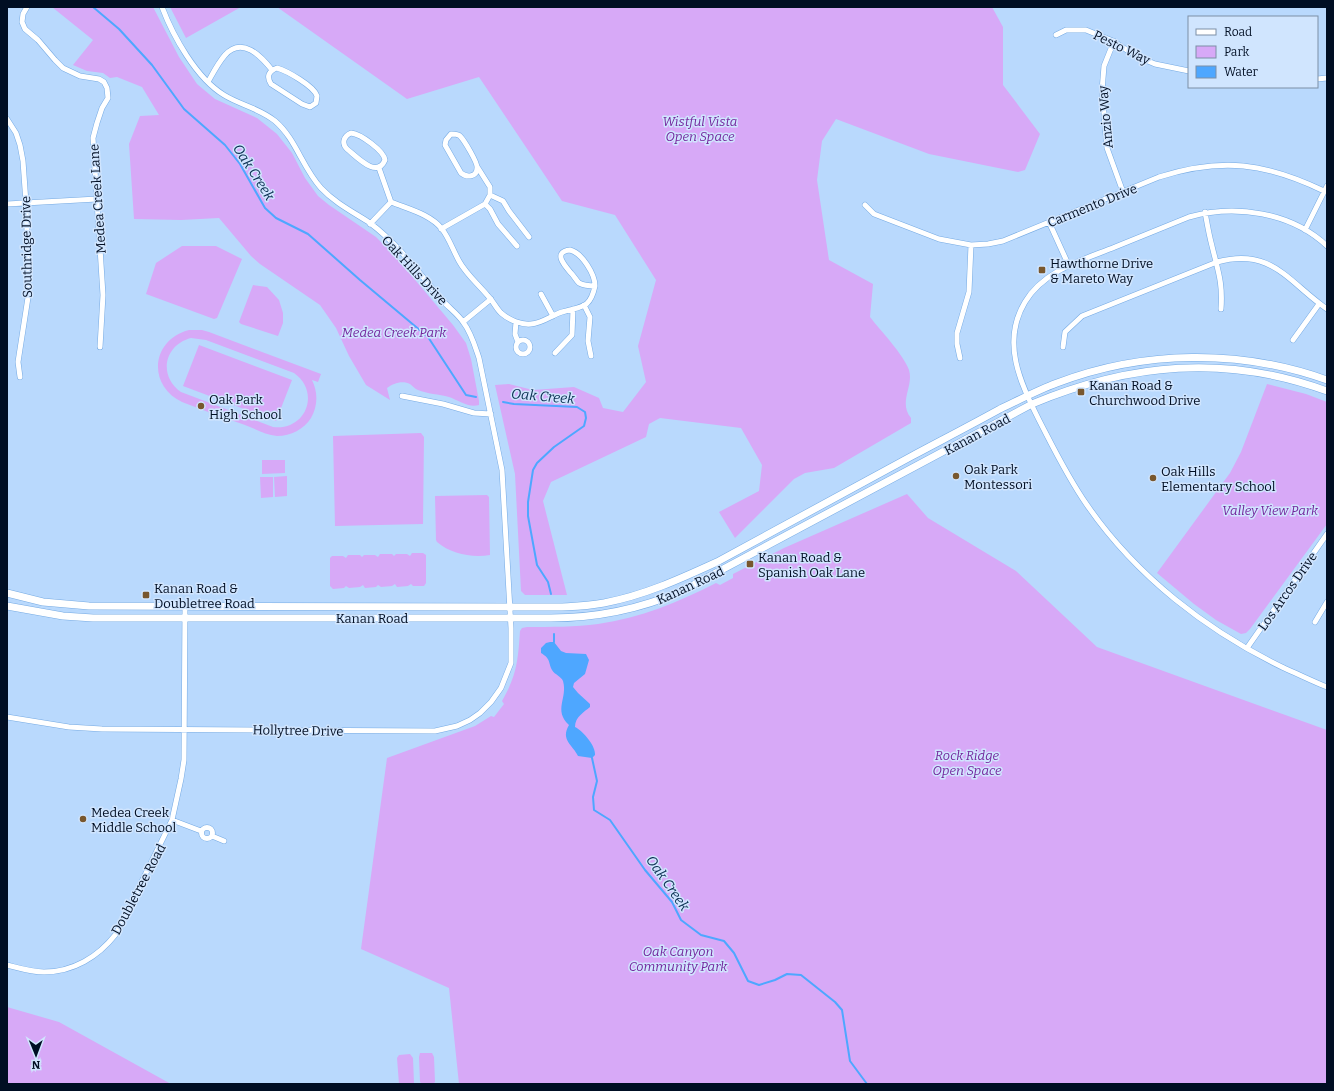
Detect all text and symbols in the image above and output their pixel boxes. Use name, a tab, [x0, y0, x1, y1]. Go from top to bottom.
legend	[1188, 16, 1318, 88]
text: Road	[1224, 25, 1252, 39]
street label: Pesto Way	[1091, 27, 1153, 68]
text: Park	[1224, 45, 1250, 59]
text: Water	[1224, 65, 1259, 79]
street label: Anzio Way	[1095, 85, 1116, 149]
park label: Wistful Vista Open Space	[663, 114, 737, 144]
water label: Oak Creek	[229, 141, 278, 204]
street label: Medea Creek Lane	[86, 144, 109, 254]
street label: Carmento Drive	[1045, 181, 1139, 230]
street label: Southridge Drive	[18, 196, 35, 298]
street label: Oak Hills Drive	[379, 233, 450, 308]
place label: Hawthorne Drive & Mareto Way	[1050, 256, 1153, 286]
marker: Hawthorne Drive & Mareto Way	[1037, 265, 1047, 275]
park label: Medea Creek Park	[342, 325, 447, 340]
place label: Kanan Road & Churchwood Drive	[1089, 378, 1200, 408]
water label: Oak Creek	[510, 385, 576, 408]
marker: Kanan Road & Churchwood Drive	[1076, 387, 1086, 397]
place label: Oak Park High School	[209, 392, 282, 422]
marker: Oak Park High School	[196, 401, 206, 411]
street label: Kanan Road	[942, 411, 1013, 458]
place label: Oak Park Montessori	[964, 462, 1032, 492]
place label: Oak Hills Elementary School	[1161, 464, 1276, 494]
marker: Oak Park Montessori	[951, 471, 961, 481]
marker: Oak Hills Elementary School	[1148, 473, 1158, 483]
park label: Valley View Park	[1222, 503, 1319, 518]
street label: Los Arcos Drive	[1255, 549, 1320, 633]
place label: Kanan Road & Spanish Oak Lane	[758, 550, 865, 580]
marker: Kanan Road & Spanish Oak Lane	[745, 559, 755, 569]
street label: Kanan Road	[654, 563, 726, 608]
place label: Kanan Road & Doubletree Road	[154, 581, 255, 611]
marker: Kanan Road & Doubletree Road	[141, 590, 151, 600]
street label: Kanan Road	[336, 611, 409, 626]
street label: Hollytree Drive	[252, 722, 344, 739]
park label: Rock Ridge Open Space	[932, 748, 1002, 778]
place label: Medea Creek Middle School	[91, 805, 176, 835]
marker: Medea Creek Middle School	[78, 814, 88, 824]
street label: Doubletree Road	[108, 841, 169, 937]
water label: Oak Creek	[642, 852, 693, 915]
park label: Oak Canyon Community Park	[629, 944, 728, 974]
north arrow	[16, 1035, 56, 1075]
text: N	[31, 1058, 41, 1071]

